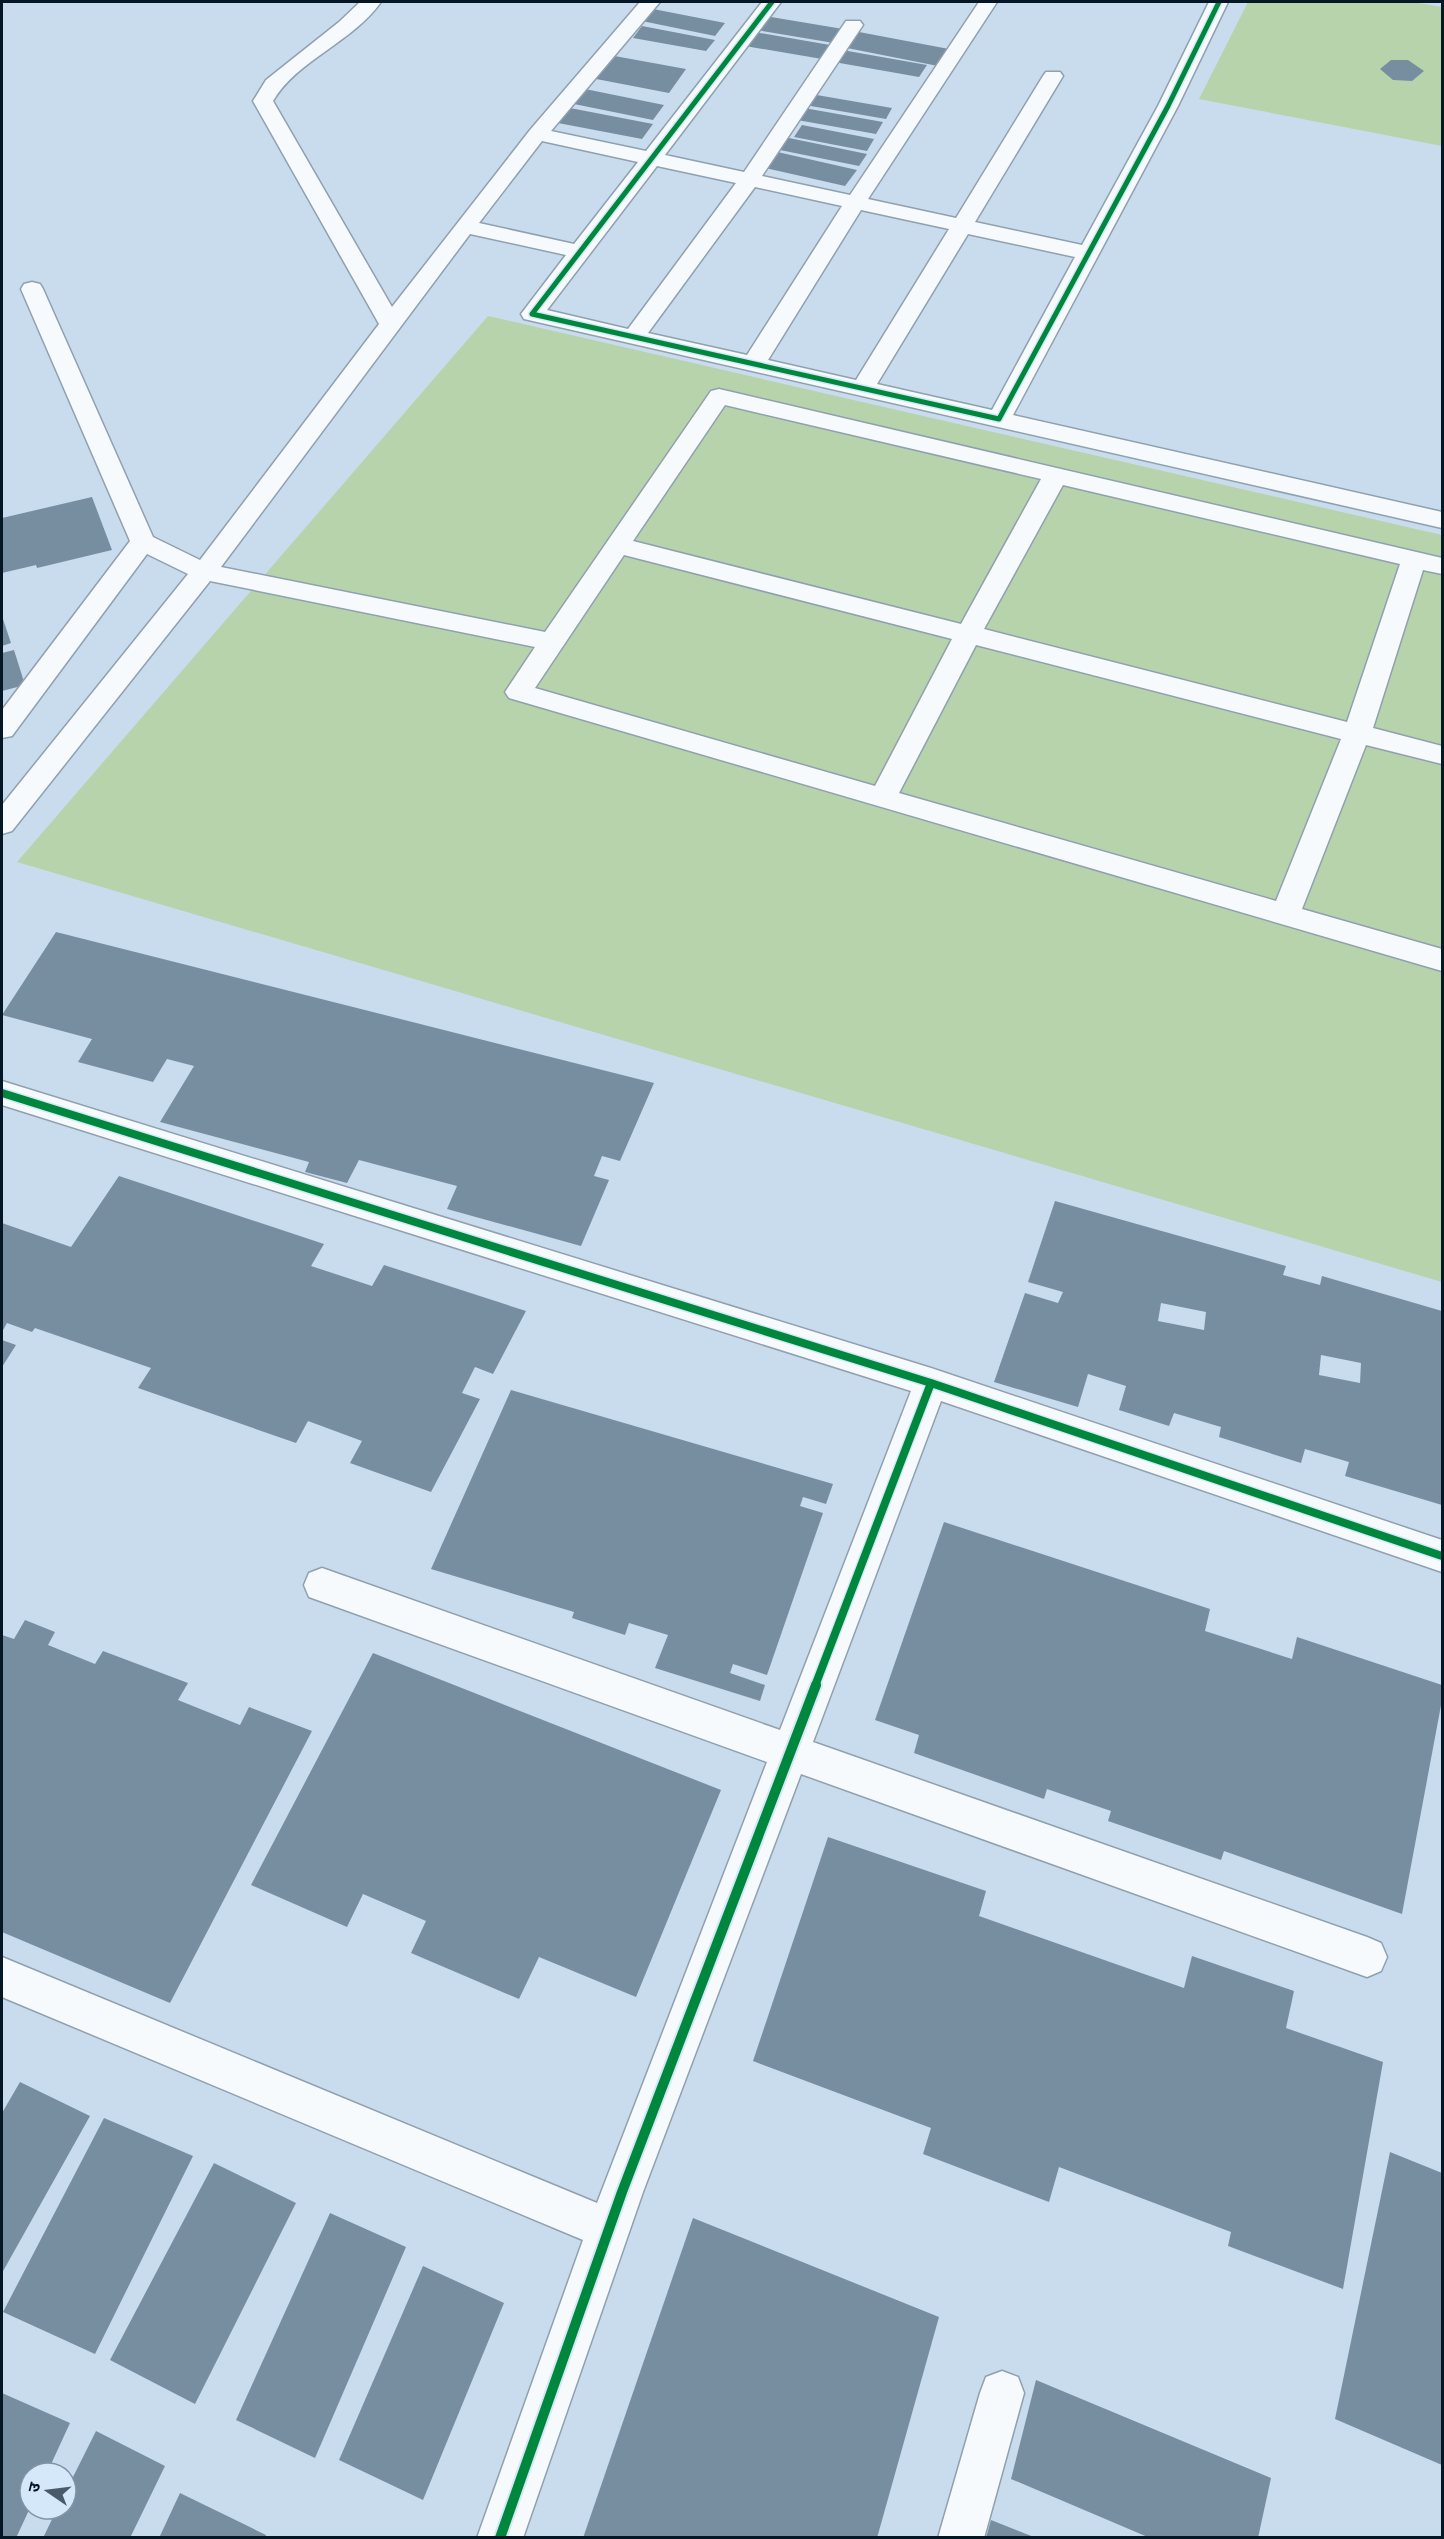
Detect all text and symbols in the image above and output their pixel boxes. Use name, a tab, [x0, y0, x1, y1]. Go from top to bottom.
north arrow	[18, 2461, 78, 2521]
text: उ	[25, 2480, 43, 2494]

